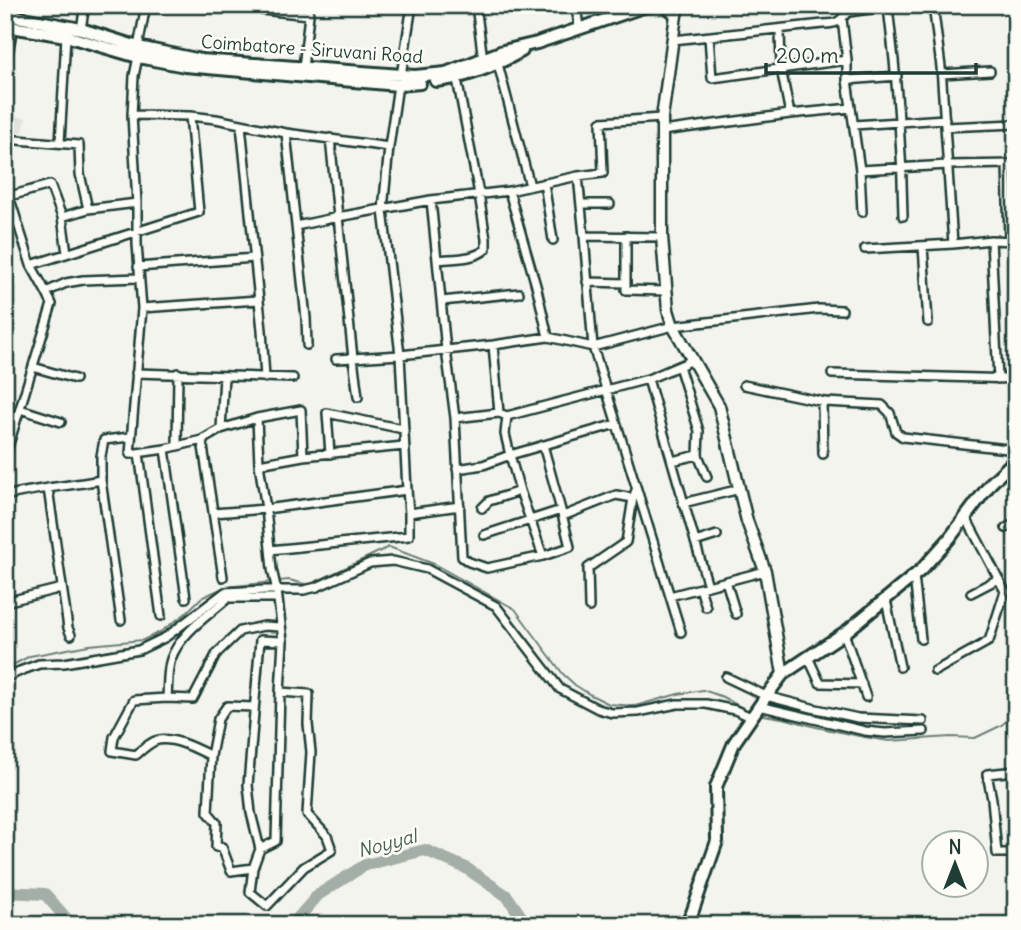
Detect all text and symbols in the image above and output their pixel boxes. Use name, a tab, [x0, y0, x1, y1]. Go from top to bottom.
street label: Coimbatore - Siruvani Road	[200, 30, 424, 68]
scale bar	[766, 32, 976, 76]
text: 200 m	[776, 42, 839, 69]
water label: Noyyal	[355, 823, 422, 862]
north arrow	[920, 828, 990, 898]
text: N	[948, 835, 962, 859]

